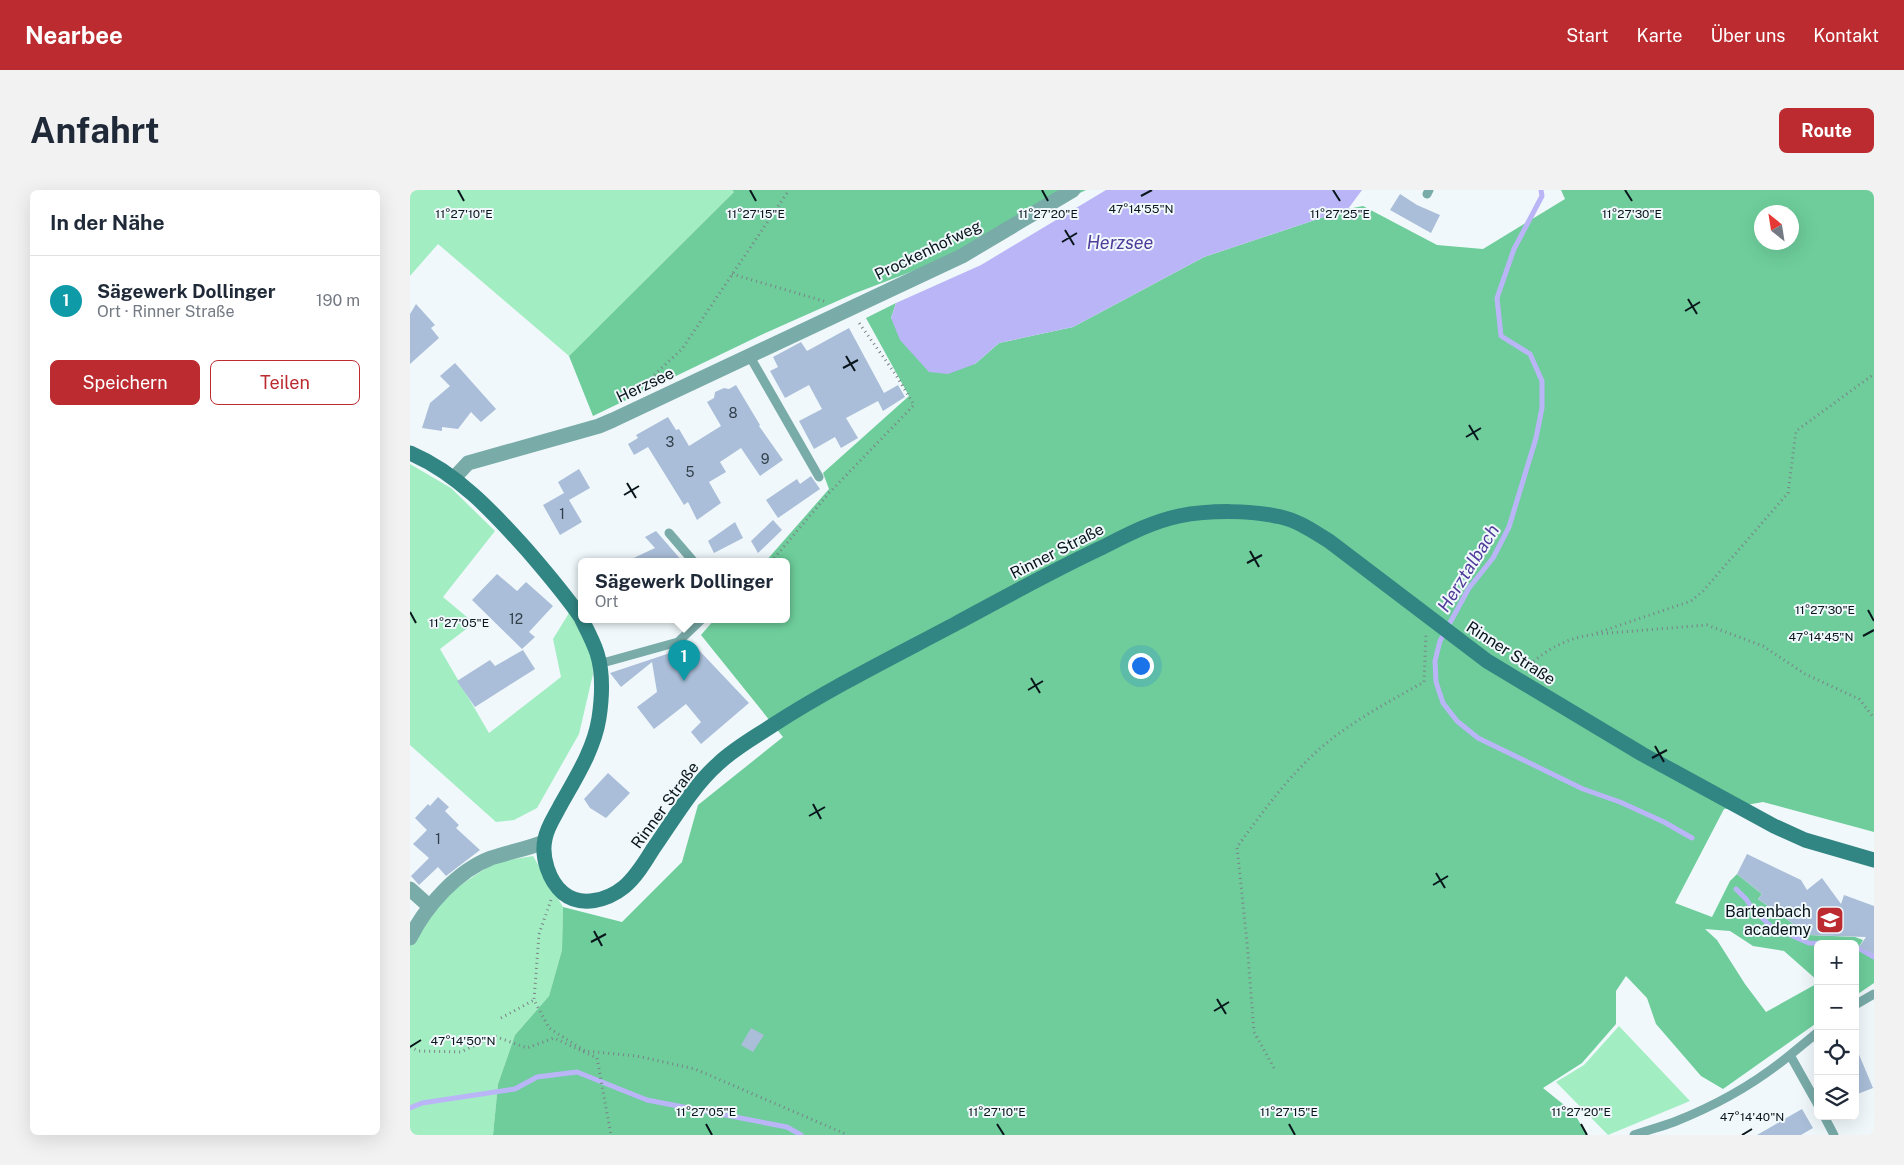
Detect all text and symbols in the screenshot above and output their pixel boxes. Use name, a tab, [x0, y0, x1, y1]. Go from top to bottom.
text: Nearbee	[25, 21, 123, 49]
text: Start	[1566, 25, 1609, 46]
text: Karte	[1637, 25, 1682, 46]
text: Über uns	[1710, 25, 1785, 46]
text: Kontakt	[1813, 25, 1879, 46]
button: Route	[1779, 108, 1874, 153]
text: Anfahrt	[30, 110, 160, 151]
text: 47°14'55"N	[1108, 202, 1174, 216]
north arrow	[1754, 205, 1799, 250]
text: 11°27'10"E	[435, 207, 493, 221]
text: 11°27'15"E	[727, 207, 785, 221]
text: 11°27'20"E	[1018, 207, 1078, 221]
text: 11°27'25"E	[1310, 207, 1370, 221]
text: 11°27'30"E	[1602, 207, 1662, 221]
text: In der Nähe	[50, 210, 165, 235]
street label: Prockenhofweg	[871, 216, 985, 284]
water label: Herzsee	[1087, 232, 1154, 253]
text: Sägewerk Dollinger	[97, 280, 276, 302]
text: 1	[63, 291, 69, 310]
text: 190 m	[316, 291, 360, 310]
text: Ort · Rinner Straße	[97, 302, 235, 321]
button: Speichern	[50, 360, 200, 405]
button: Teilen	[210, 360, 360, 405]
street label: Herzsee	[613, 363, 677, 407]
house number: 8	[728, 405, 738, 421]
house number: 3	[666, 434, 675, 450]
house number: 9	[761, 451, 770, 467]
house number: 5	[686, 464, 695, 480]
house number: 1	[559, 506, 565, 522]
street label: Rinner Straße	[1007, 519, 1107, 583]
water label: Herztalbach	[1433, 520, 1503, 616]
popup	[578, 558, 790, 623]
text: Sägewerk Dollinger	[595, 570, 773, 592]
text: Ort	[595, 592, 619, 611]
text: 11°27'30"E	[1795, 603, 1855, 617]
house number: 12	[509, 611, 523, 627]
text: 11°27'05"E	[429, 616, 489, 630]
street label: Rinner Straße	[1463, 617, 1559, 689]
text: 47°14'45"N	[1789, 630, 1854, 644]
pin: 1	[668, 640, 700, 681]
your location	[1128, 653, 1154, 679]
street label: Rinner Straße	[627, 758, 703, 852]
house number: 1	[435, 831, 441, 847]
place label: Bartenbach academy	[1725, 902, 1811, 939]
school or university icon: Bartenbach academy	[1815, 905, 1845, 935]
map controls	[1814, 940, 1859, 1120]
button: +	[1814, 940, 1859, 985]
button: −	[1814, 985, 1859, 1030]
button: locate	[1814, 1030, 1859, 1075]
text: 47°14'50"N	[431, 1034, 495, 1048]
button: layers	[1814, 1075, 1859, 1120]
text: 11°27'05"E	[676, 1105, 736, 1119]
text: 11°27'10"E	[968, 1105, 1026, 1119]
text: 11°27'15"E	[1260, 1105, 1318, 1119]
text: 11°27'20"E	[1551, 1105, 1611, 1119]
text: 47°14'40"N	[1720, 1110, 1784, 1124]

